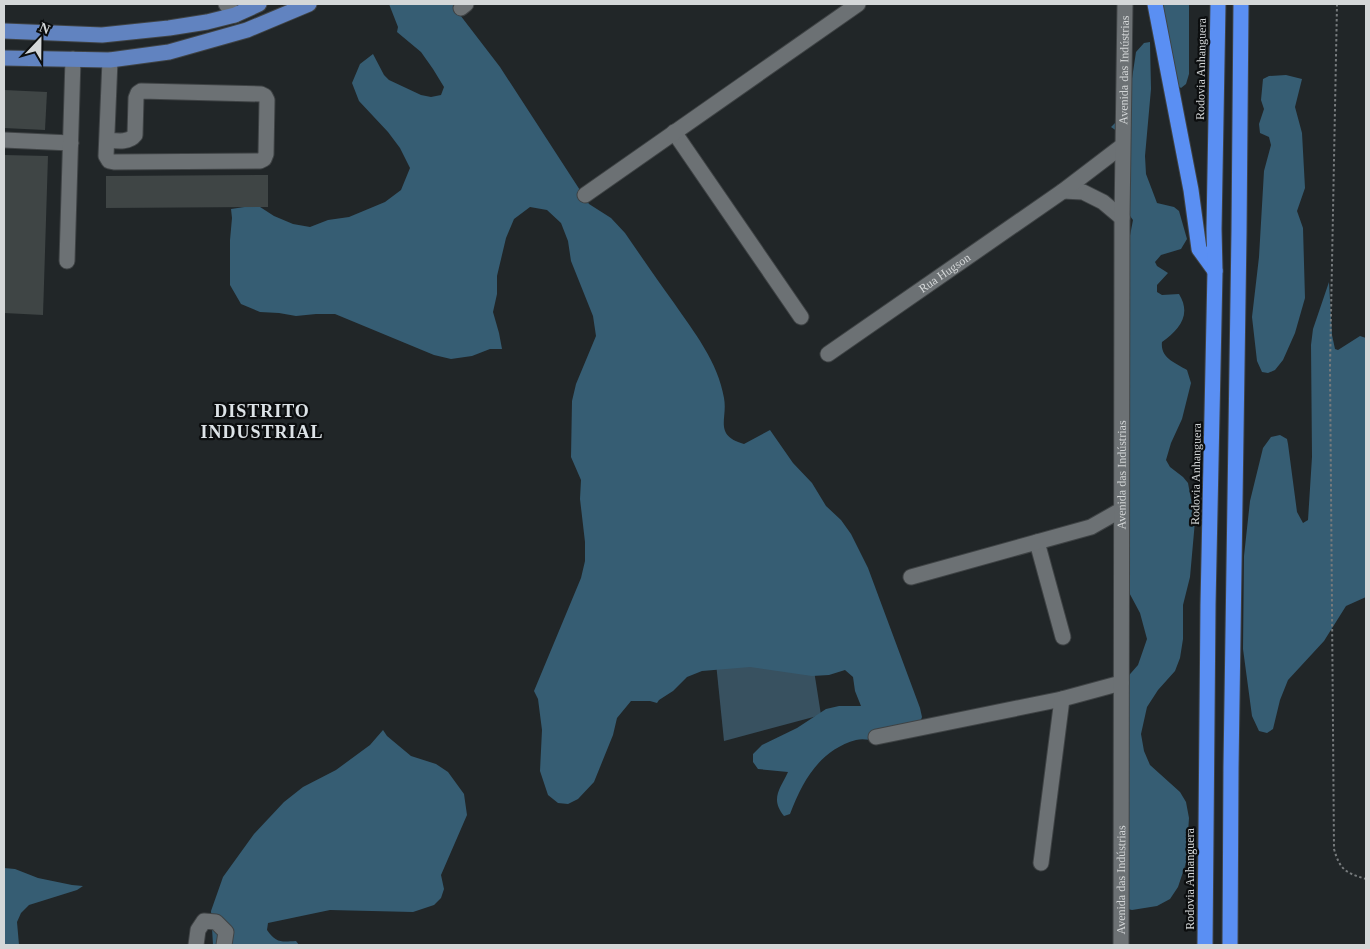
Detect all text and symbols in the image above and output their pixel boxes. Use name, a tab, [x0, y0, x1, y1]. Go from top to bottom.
north arrow	[15, 15, 65, 65]
street label: Avenida das Indústrias	[1116, 15, 1132, 125]
street label: Rodovia Anhanguera	[1193, 17, 1209, 120]
text: N	[37, 20, 52, 37]
street label: Rua Hugson	[916, 250, 973, 296]
district label: DISTRITO INDUSTRIAL	[200, 401, 324, 442]
street label: Avenida das Indústrias	[1115, 420, 1129, 530]
street label: Rodovia Anhanguera	[1188, 422, 1204, 525]
street label: Avenida das Indústrias	[1114, 825, 1128, 935]
street label: Rodovia Anhanguera	[1183, 828, 1197, 930]

